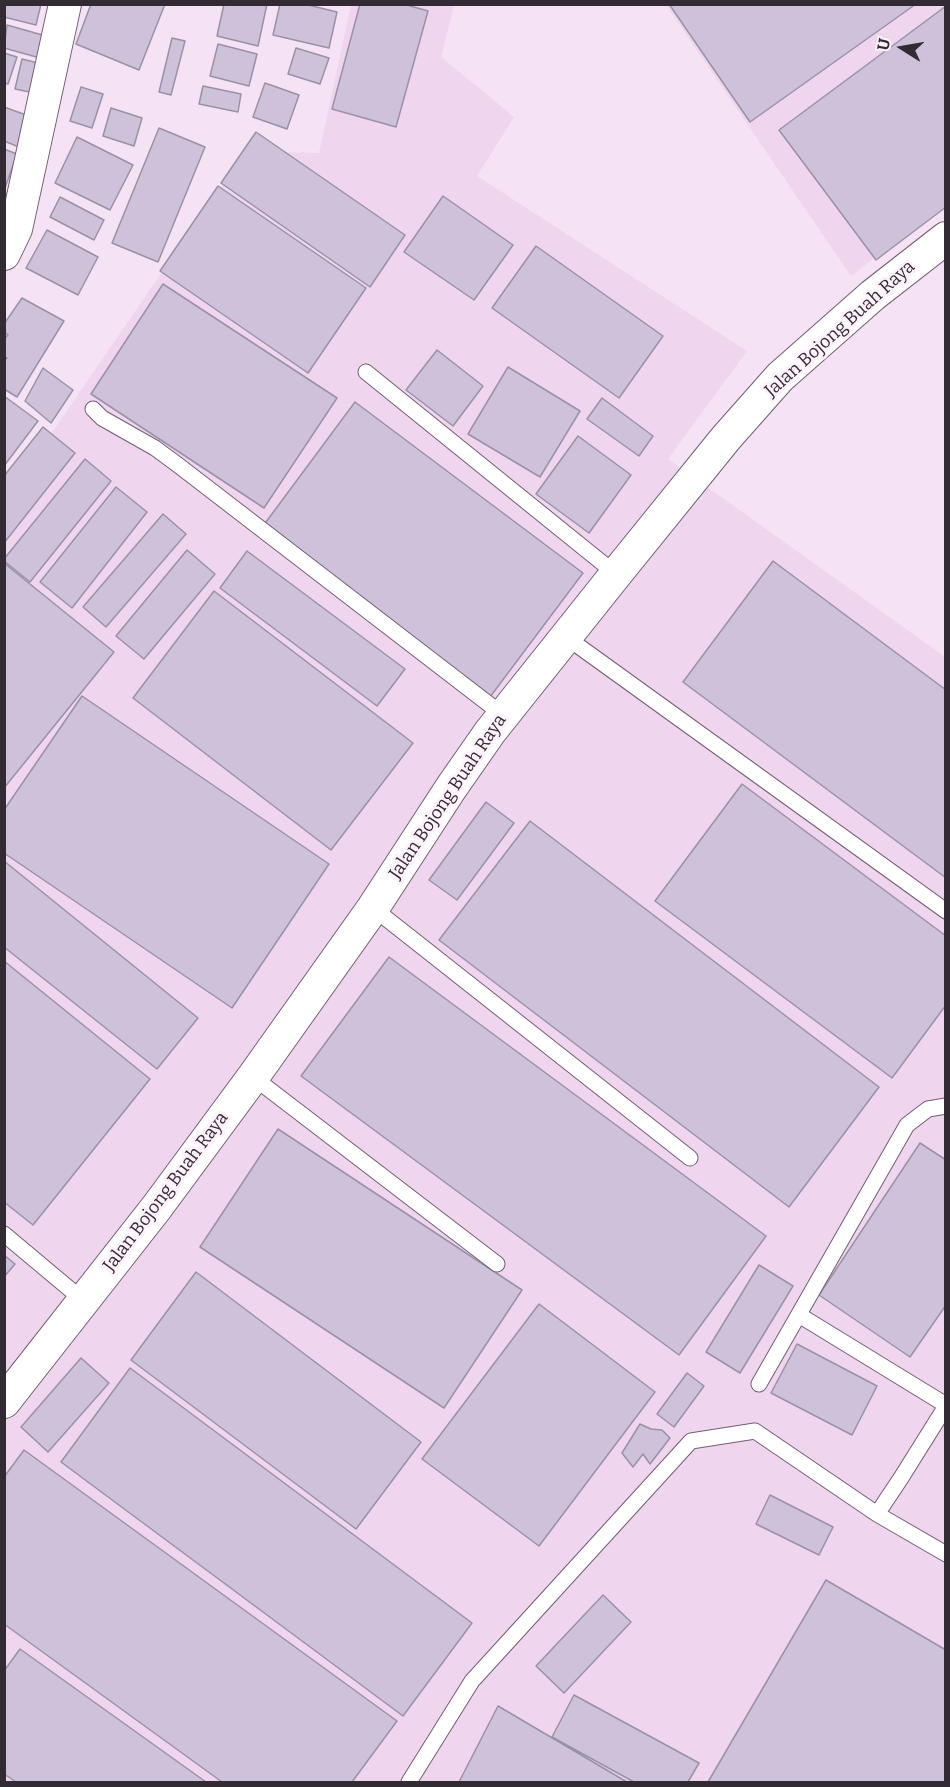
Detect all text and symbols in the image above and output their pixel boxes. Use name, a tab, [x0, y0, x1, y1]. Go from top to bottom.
north arrow	[872, 18, 932, 78]
text: U	[873, 37, 894, 52]
street label: Jalan Bojong Buah Raya	[761, 256, 919, 402]
street label: Jalan Bojong Buah Raya	[385, 710, 511, 884]
street label: Jalan Bojong Buah Raya	[99, 1108, 233, 1276]

